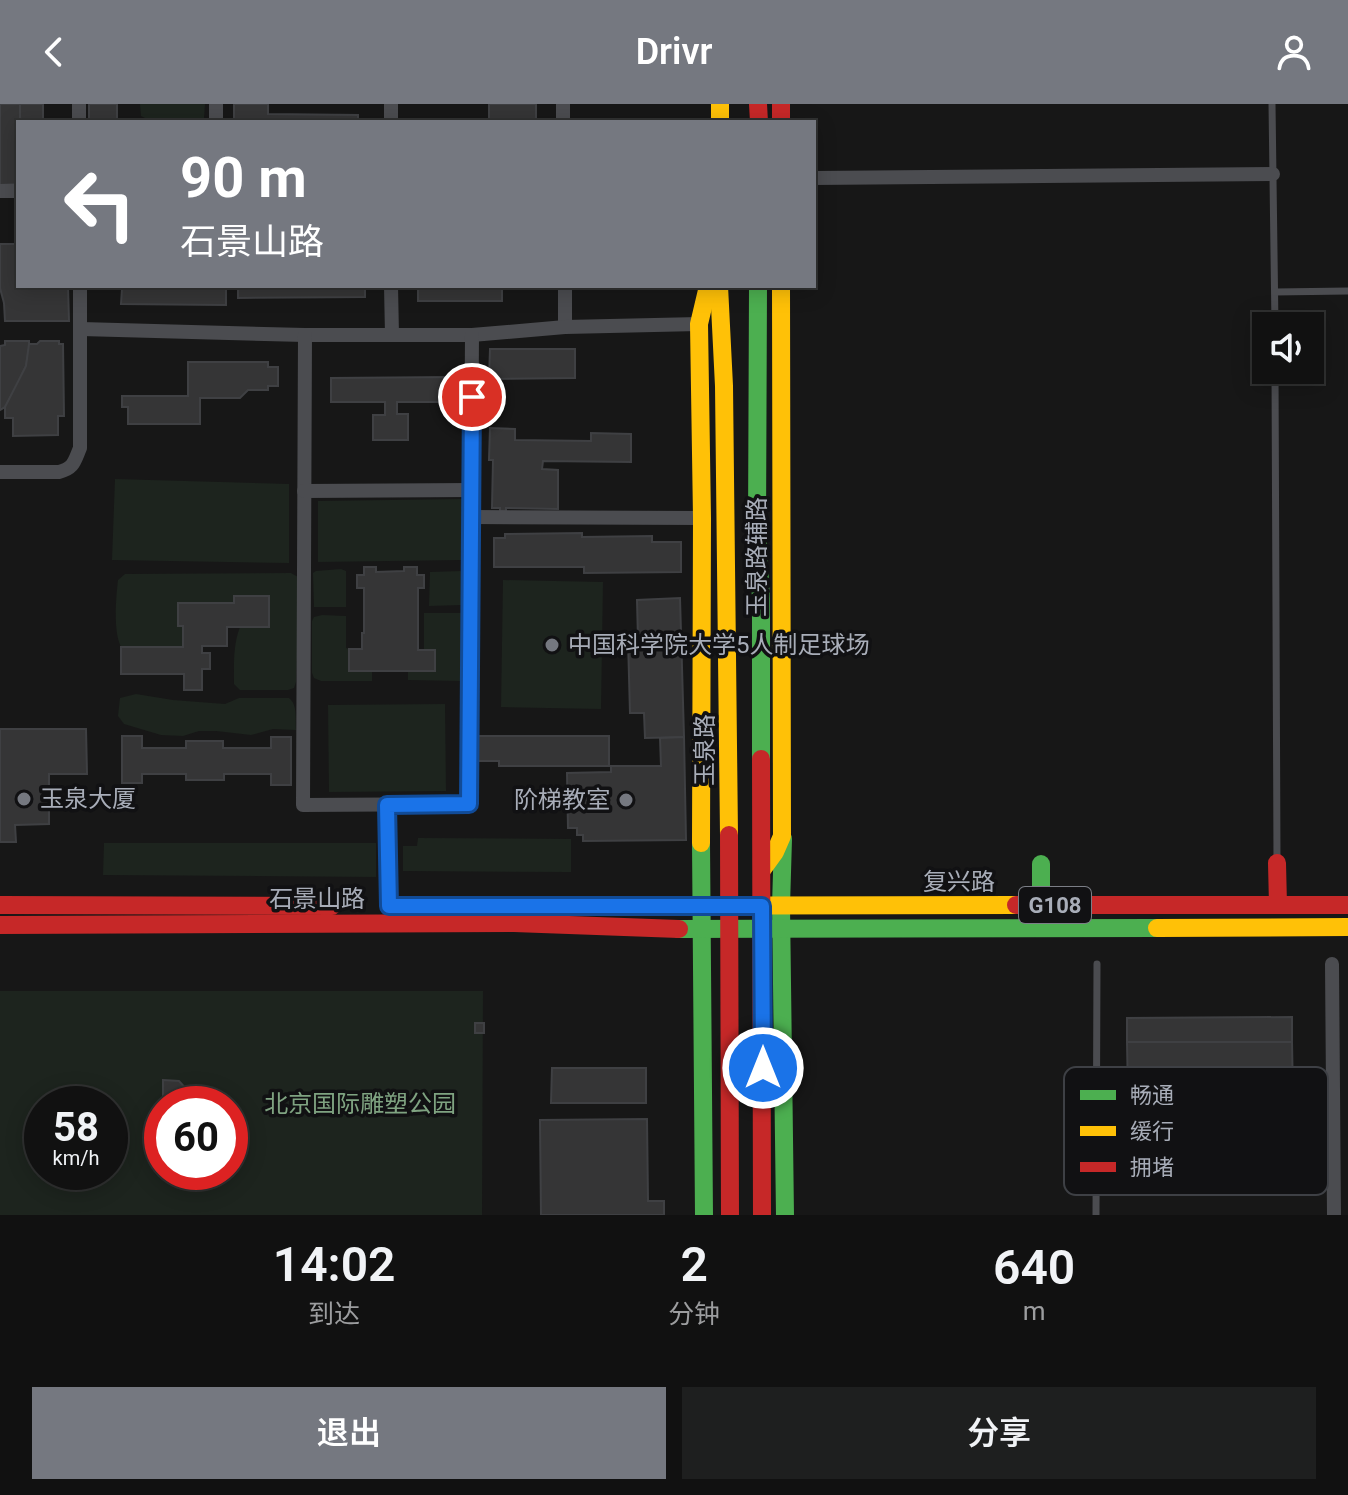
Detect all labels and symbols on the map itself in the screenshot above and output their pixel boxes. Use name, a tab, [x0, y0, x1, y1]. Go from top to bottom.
pin	[438, 363, 506, 431]
street label: 玉泉路辅路	[743, 497, 771, 617]
place label: 中国科学院大学5人制足球场	[568, 631, 870, 659]
marker: 中国科学院大学5人制足球场	[543, 636, 561, 654]
street label: 玉泉路	[691, 714, 719, 786]
place label: 玉泉大厦	[40, 785, 136, 813]
place label: 阶梯教室	[514, 786, 610, 814]
marker: 玉泉大厦	[15, 790, 33, 808]
marker: 阶梯教室	[617, 791, 635, 809]
street label: 复兴路	[923, 868, 995, 896]
street label: 石景山路	[269, 885, 365, 913]
road number: G108	[1019, 887, 1091, 923]
position arrow	[721, 1026, 805, 1110]
legend	[1064, 1067, 1328, 1195]
text: 畅通	[1130, 1083, 1174, 1108]
speed limit sign: 60	[144, 1086, 248, 1190]
park label: 北京国际雕塑公园	[264, 1090, 456, 1118]
text: 缓行	[1130, 1119, 1174, 1144]
text: 拥堵	[1130, 1155, 1174, 1180]

